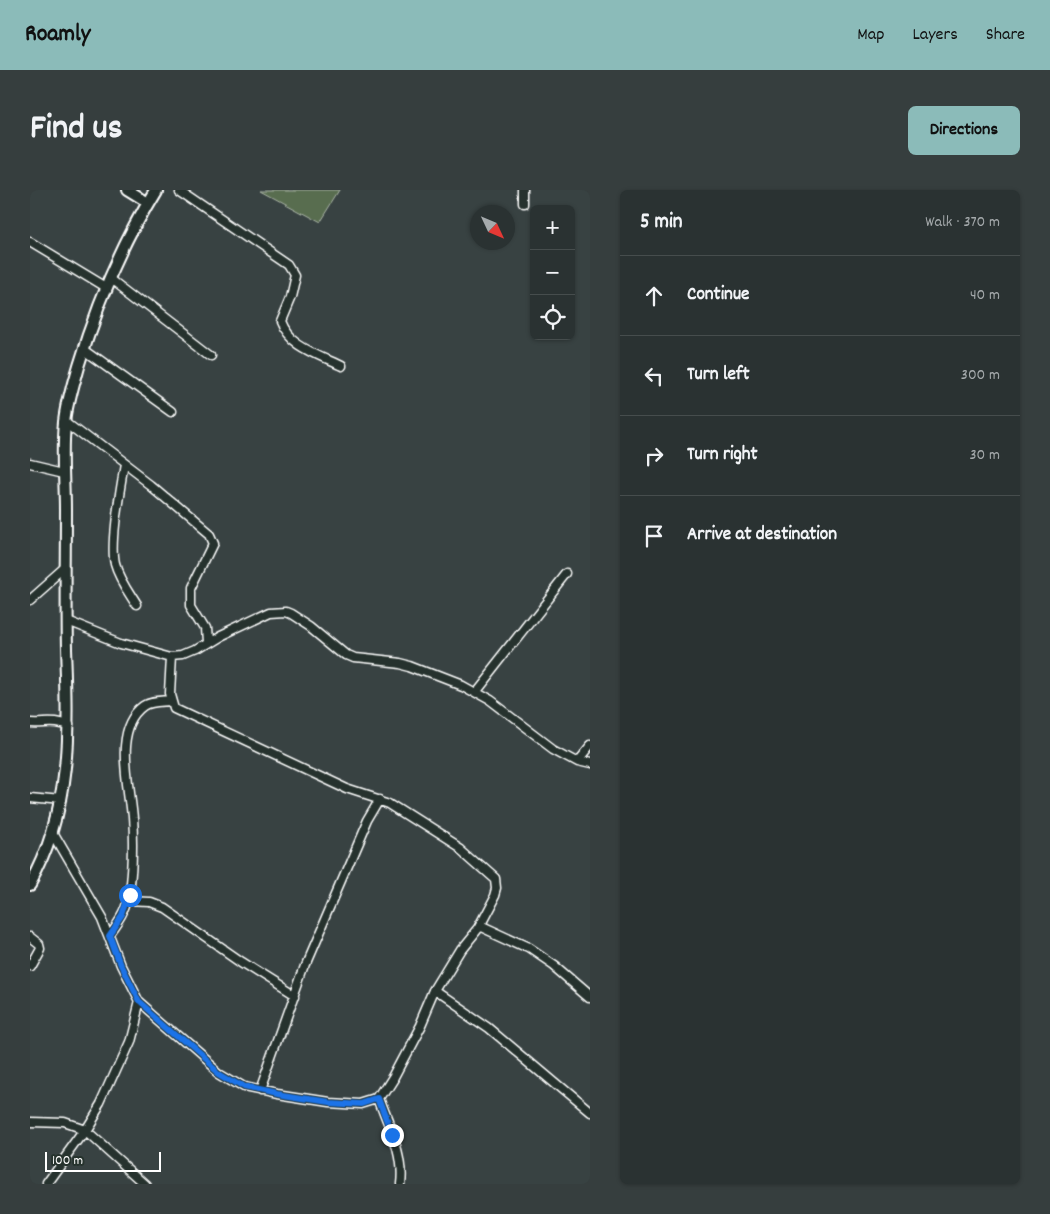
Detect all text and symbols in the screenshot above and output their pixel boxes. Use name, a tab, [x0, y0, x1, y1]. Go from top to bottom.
text: Roamly	[25, 18, 91, 52]
text: Map	[857, 23, 884, 48]
text: Layers	[912, 23, 958, 48]
text: Share	[986, 23, 1025, 48]
text: Find us	[30, 105, 122, 155]
button: Directions	[908, 106, 1020, 155]
north arrow	[470, 205, 515, 250]
map controls	[530, 205, 575, 340]
button: +	[530, 205, 575, 250]
text: 5 min	[640, 208, 683, 238]
text: Walk · 370 m	[925, 211, 1000, 234]
button: −	[530, 250, 575, 295]
icon: ahead	[640, 282, 668, 310]
text: Continue	[687, 282, 749, 309]
text: 40 m	[970, 284, 1000, 307]
button: locate	[530, 295, 575, 340]
icon: left	[640, 362, 668, 390]
text: Turn left	[687, 362, 750, 389]
text: 300 m	[961, 364, 1000, 387]
icon: right	[640, 442, 668, 470]
text: Turn right	[687, 442, 758, 469]
text: 30 m	[970, 444, 1000, 467]
icon: arrive	[640, 522, 668, 550]
text: Arrive at destination	[687, 522, 837, 549]
route start	[119, 884, 142, 907]
route end	[381, 1124, 404, 1147]
scale bar	[45, 1149, 161, 1172]
text: 100 m	[52, 1151, 83, 1171]

